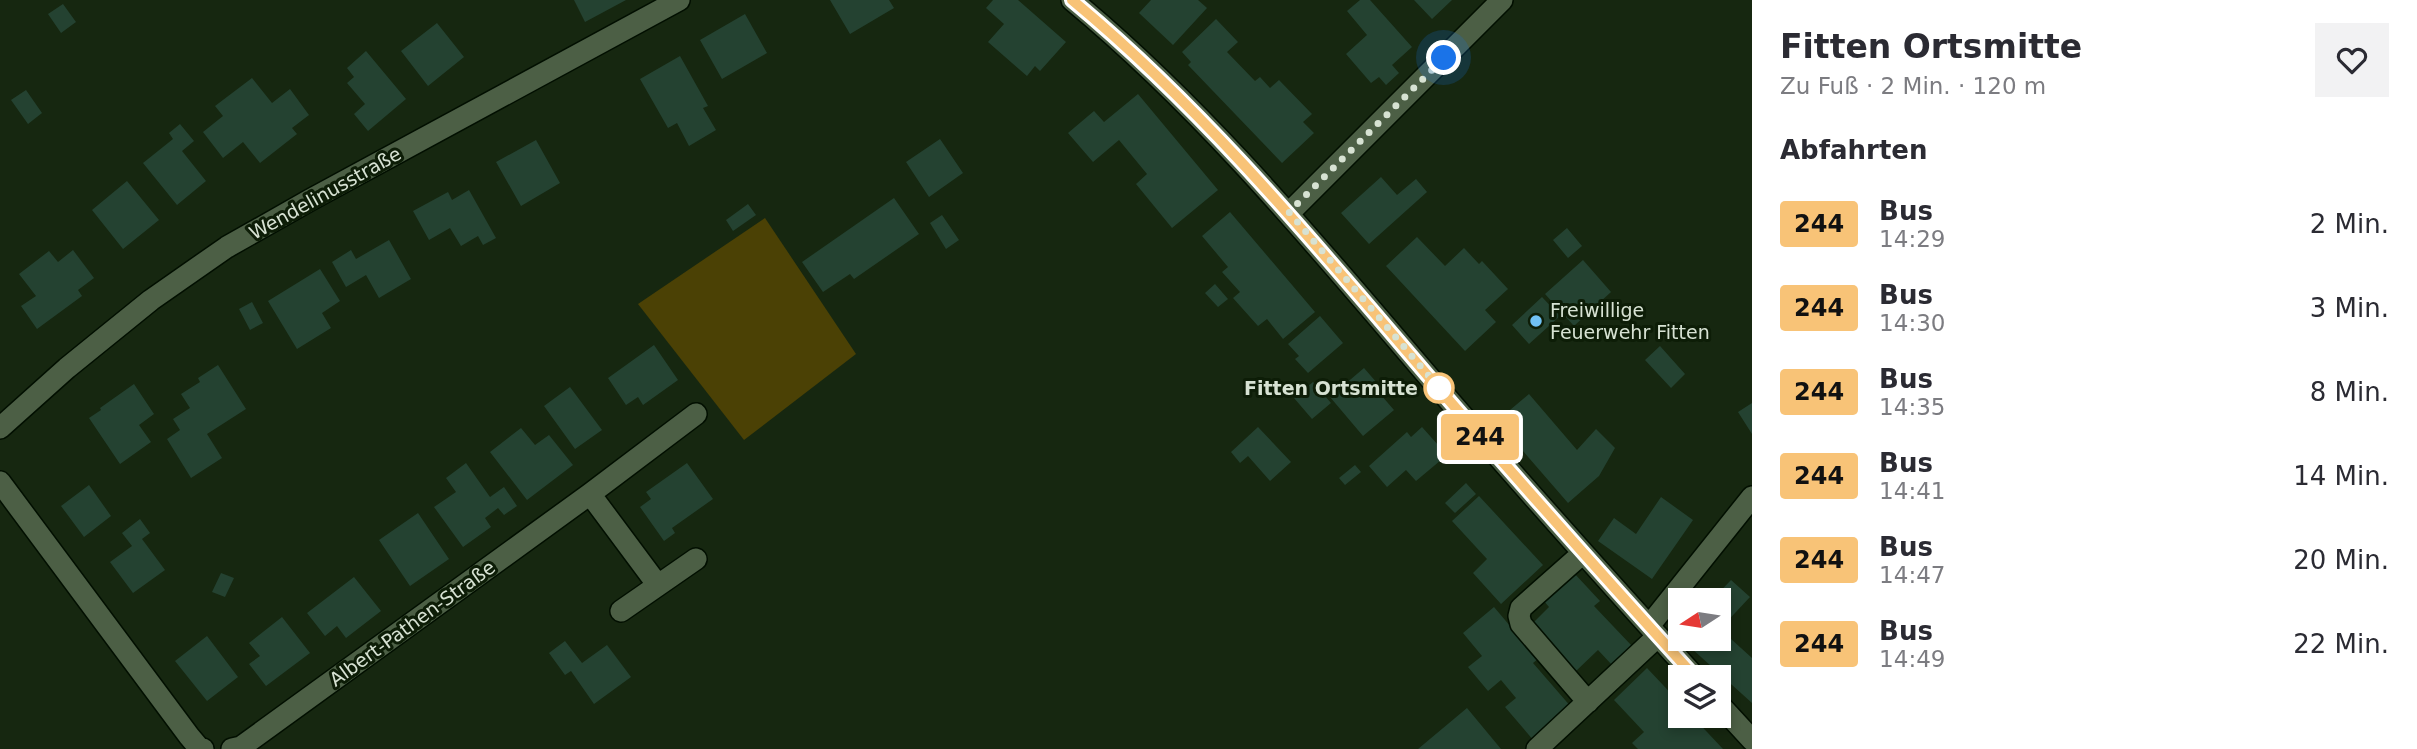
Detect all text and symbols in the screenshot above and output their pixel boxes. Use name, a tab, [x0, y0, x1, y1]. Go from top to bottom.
button: heart	[2315, 23, 2389, 97]
text: Fitten Ortsmitte	[1780, 27, 2082, 66]
your location	[1426, 40, 1461, 75]
text: Zu Fuß · 2 Min. · 120 m	[1780, 73, 2046, 99]
text: Abfahrten	[1780, 135, 1928, 165]
street label: Wendelinusstraße	[245, 142, 405, 244]
text: Bus	[1879, 196, 1933, 226]
text: 2 Min.	[2310, 209, 2389, 239]
text: 244	[1794, 210, 1844, 238]
text: 14:29	[1879, 226, 1945, 252]
text: Bus	[1879, 280, 1933, 310]
text: 3 Min.	[2310, 293, 2389, 323]
text: 244	[1794, 294, 1844, 322]
place label: Freiwillige Feuerwehr Fitten	[1550, 299, 1710, 343]
text: 14:30	[1879, 310, 1945, 336]
marker: Freiwillige Feuerwehr Fitten	[1528, 313, 1544, 329]
text: Bus	[1879, 364, 1933, 394]
marker: Fitten Ortsmitte	[1424, 373, 1454, 403]
place label: Fitten Ortsmitte	[1244, 377, 1418, 399]
text: 8 Min.	[2310, 377, 2389, 407]
text: 244	[1794, 378, 1844, 406]
text: 14:35	[1879, 394, 1945, 420]
line badge: 244	[1440, 414, 1520, 460]
text: 244	[1455, 423, 1505, 451]
text: Bus	[1879, 448, 1933, 478]
text: 14 Min.	[2293, 461, 2389, 491]
text: 244	[1794, 462, 1844, 490]
text: 14:41	[1879, 478, 1945, 504]
text: Bus	[1879, 532, 1933, 562]
text: 20 Min.	[2293, 545, 2389, 575]
text: 244	[1794, 546, 1844, 574]
street label: Albert-Pathen-Straße	[325, 556, 499, 690]
text: 14:47	[1879, 562, 1945, 588]
north arrow	[1668, 588, 1731, 651]
map controls	[1668, 588, 1731, 728]
text: Bus	[1879, 616, 1933, 646]
text: 22 Min.	[2293, 629, 2389, 659]
text: 244	[1794, 630, 1844, 658]
text: 14:49	[1879, 646, 1945, 672]
button: layers	[1668, 665, 1731, 728]

